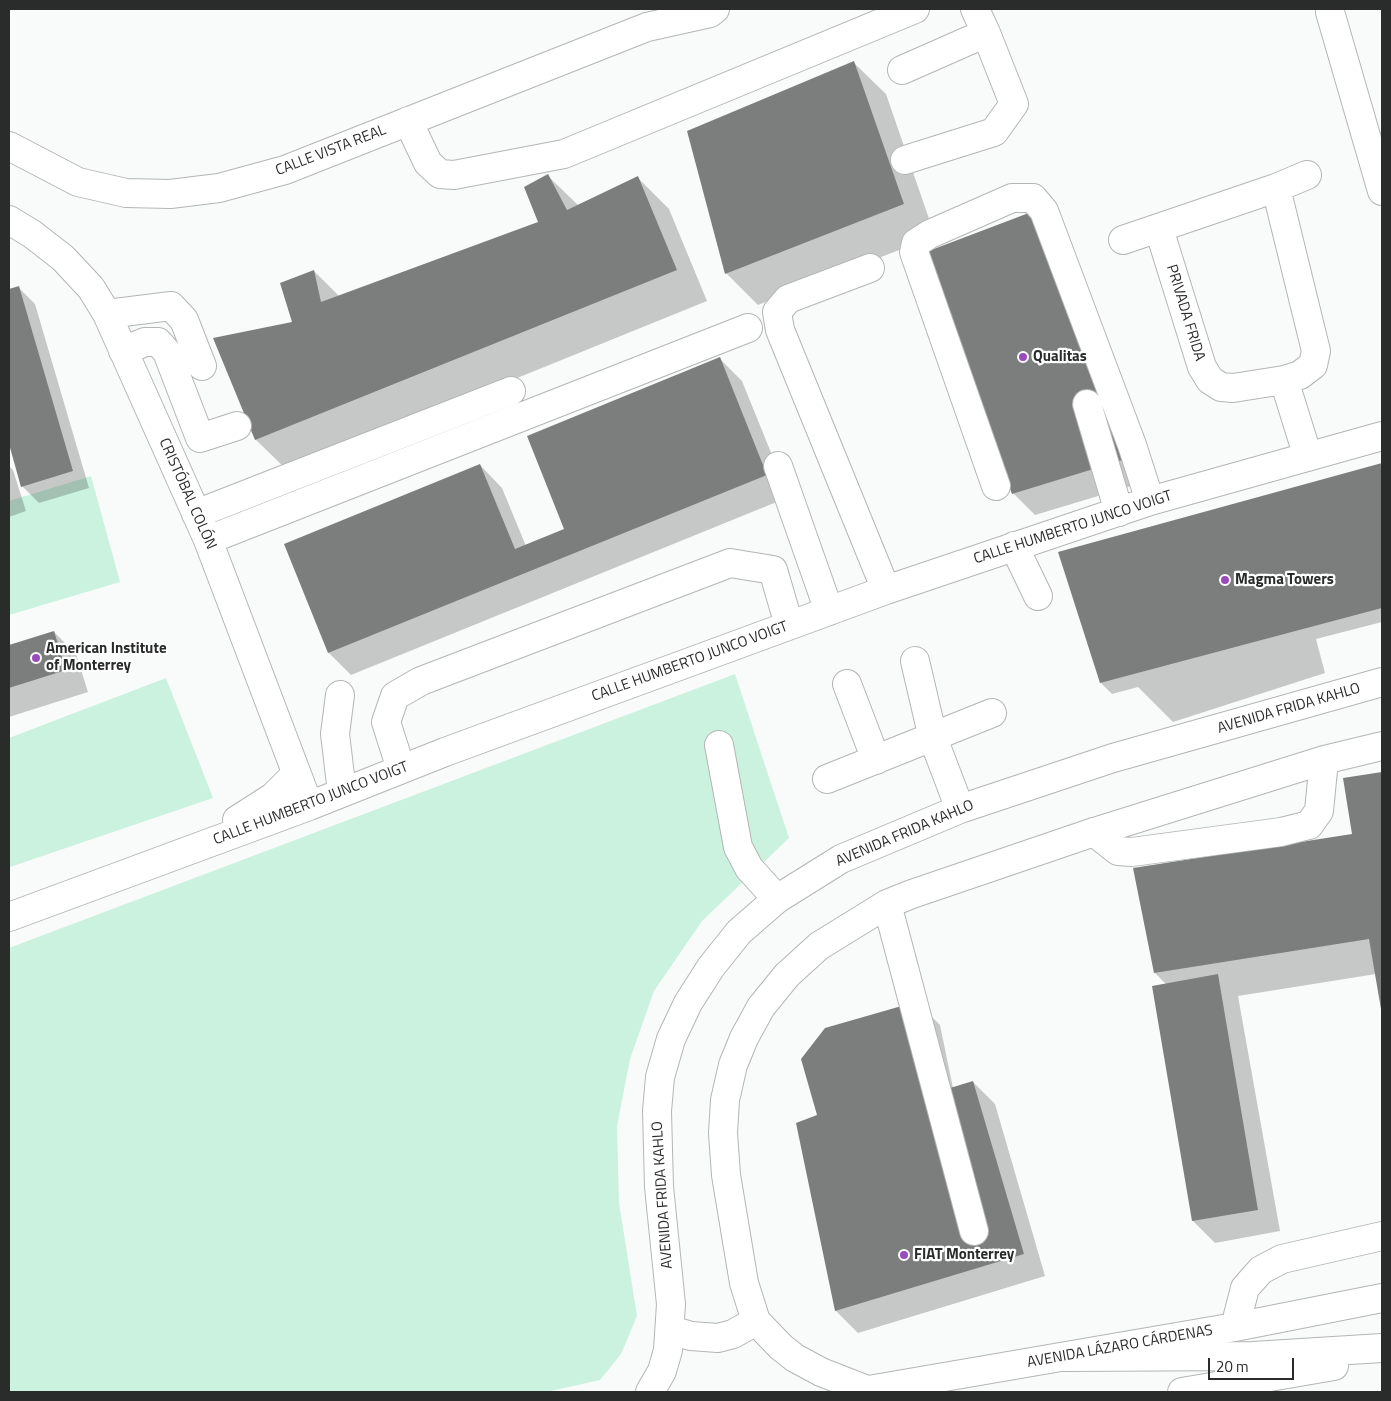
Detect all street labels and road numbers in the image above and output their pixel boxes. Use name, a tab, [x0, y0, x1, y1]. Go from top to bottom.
street label: CALLE VISTA REAL	[273, 122, 389, 180]
street label: PRIVADA FRIDA	[1162, 263, 1208, 363]
street label: CRISTÓBAL COLÓN	[154, 436, 220, 552]
street label: CALLE HUMBERTO JUNCO VOIGT	[972, 487, 1174, 569]
street label: CALLE HUMBERTO JUNCO VOIGT	[589, 618, 791, 706]
street label: AVENIDA FRIDA KAHLO	[1215, 680, 1363, 738]
street label: CALLE HUMBERTO JUNCO VOIGT	[211, 758, 411, 850]
street label: AVENIDA FRIDA KAHLO	[833, 797, 977, 871]
street label: AVENIDA FRIDA KAHLO	[649, 1121, 677, 1269]
street label: AVENIDA LÁZARO CÁRDENAS	[1026, 1322, 1214, 1372]

